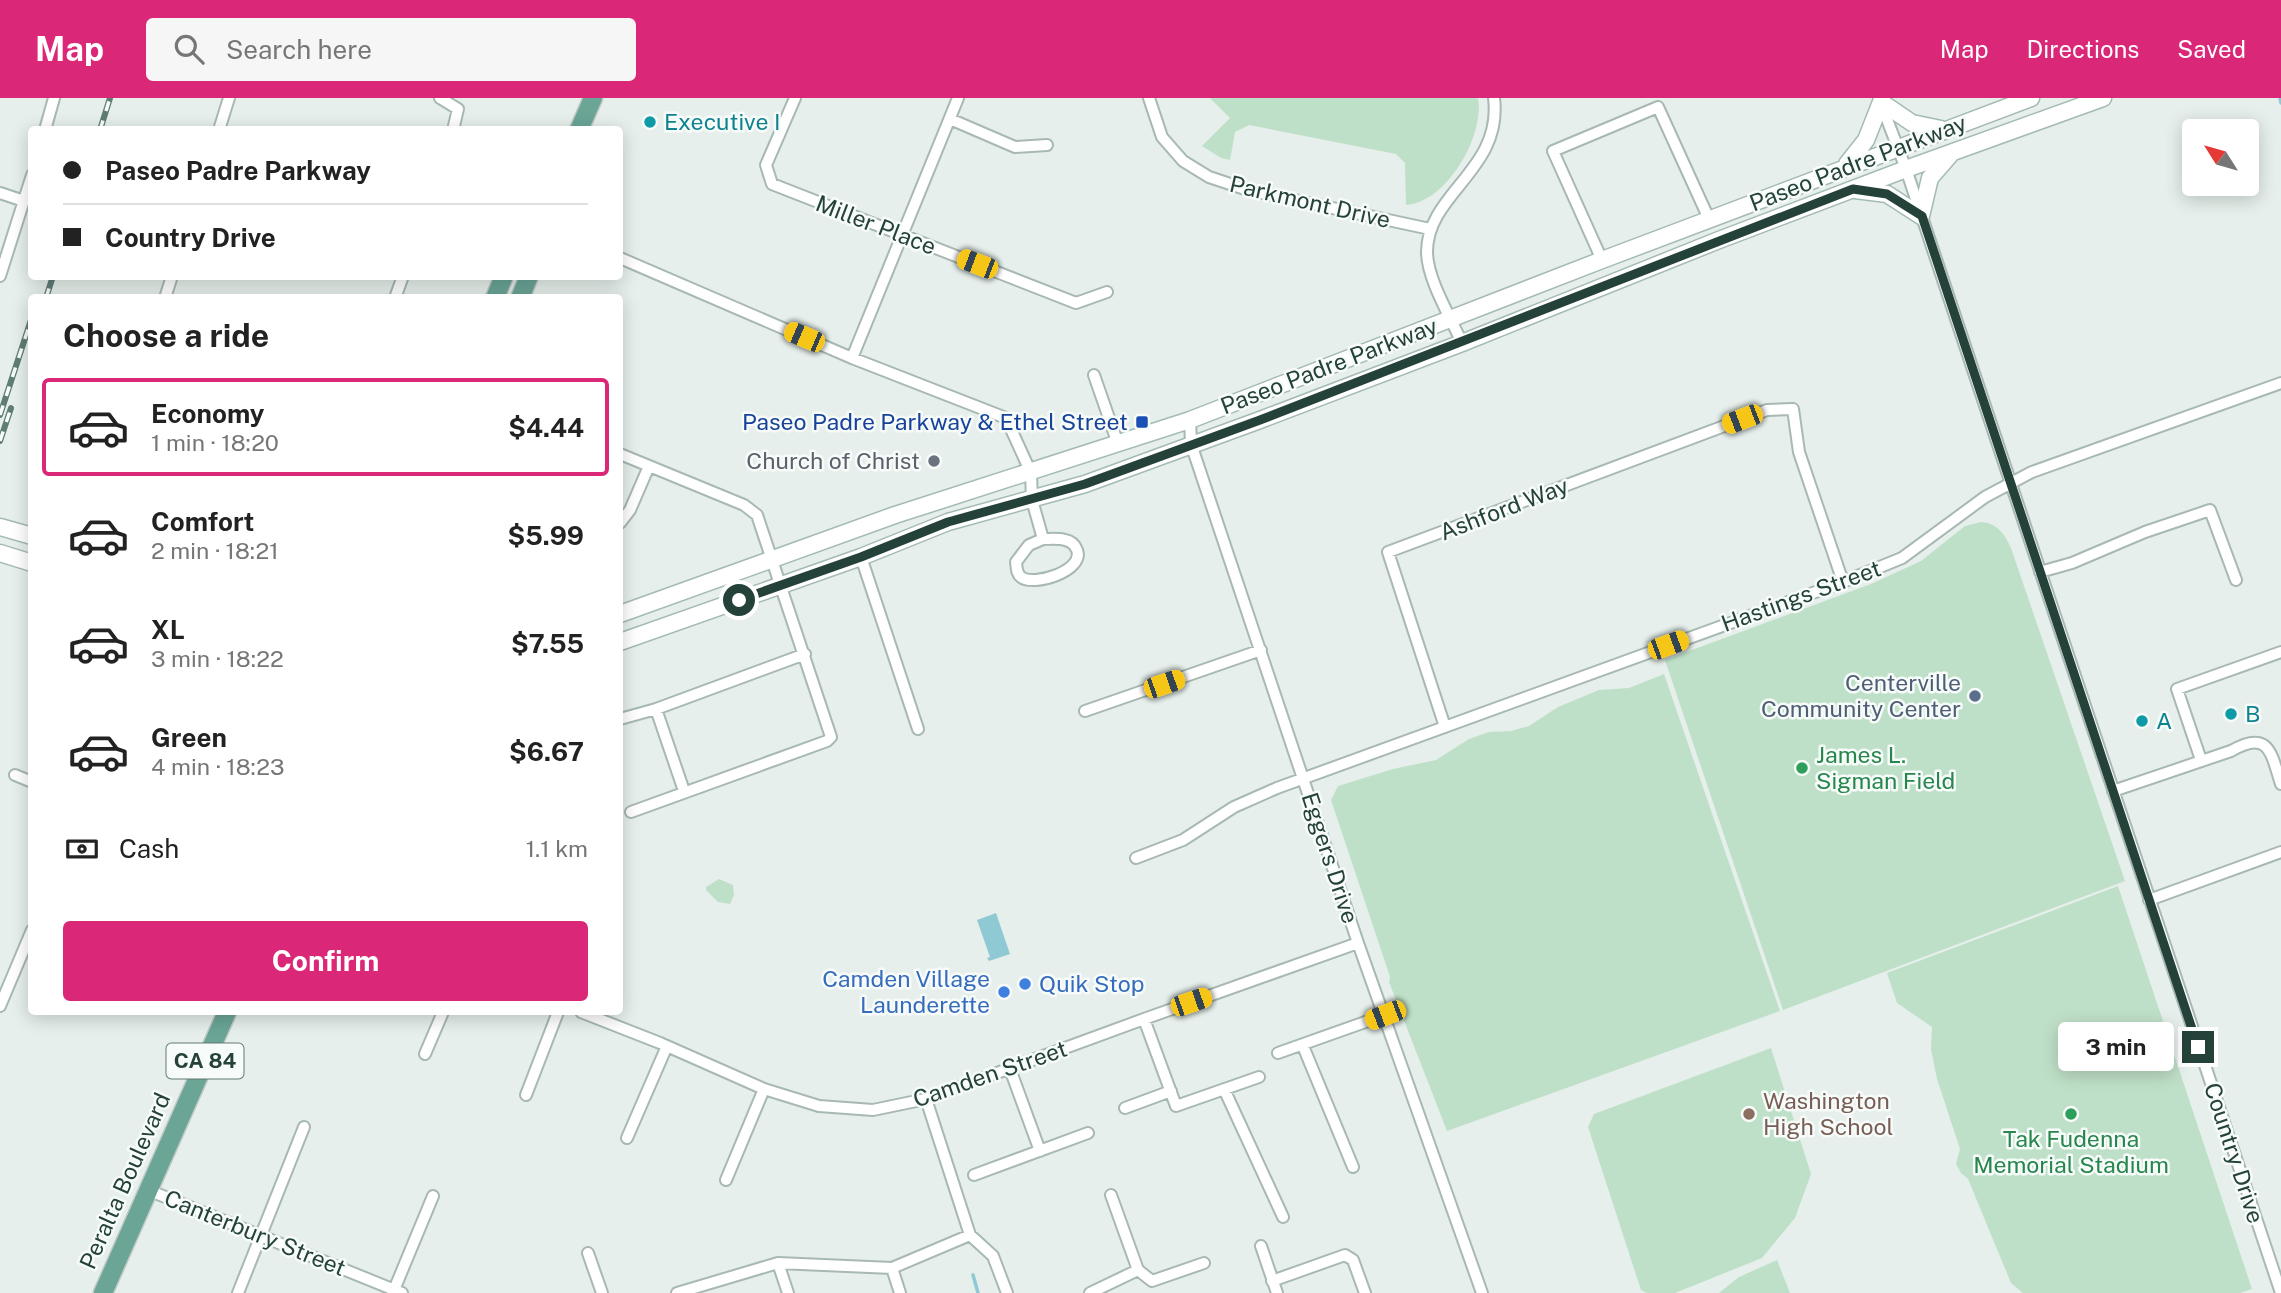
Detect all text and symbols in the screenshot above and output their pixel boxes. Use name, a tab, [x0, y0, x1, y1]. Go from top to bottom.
search box	[146, 18, 636, 81]
text: Map	[35, 30, 104, 68]
icon: search	[170, 30, 208, 68]
text: Search here	[226, 34, 372, 65]
text: Map	[1940, 35, 1989, 63]
text: Directions	[2027, 35, 2139, 63]
text: Saved	[2177, 35, 2246, 63]
place label: Executive I	[664, 108, 780, 135]
street label: Paseo Padre Parkway	[1746, 109, 1970, 216]
marker: Executive I	[642, 114, 658, 130]
north arrow	[2182, 119, 2259, 196]
map controls	[2182, 119, 2259, 196]
text: Paseo Padre Parkway	[105, 155, 371, 186]
street label: Parkmont Drive	[1227, 170, 1393, 233]
street label: Miller Place	[812, 189, 940, 260]
text: Country Drive	[105, 222, 276, 253]
car	[954, 247, 1001, 281]
street label: Paseo Padre Parkway	[1217, 312, 1441, 419]
text: Choose a ride	[63, 317, 269, 354]
car	[781, 319, 828, 355]
icon: car	[67, 396, 130, 459]
text: Economy	[151, 398, 264, 429]
car	[1719, 402, 1766, 436]
place label: Paseo Padre Parkway & Ethel Street	[742, 408, 1128, 435]
text: $4.44	[508, 412, 584, 443]
marker: Paseo Padre Parkway & Ethel Street	[1134, 414, 1150, 430]
text: 1 min · 18:20	[151, 429, 279, 456]
place label: Church of Christ	[746, 447, 920, 474]
marker: Church of Christ	[926, 453, 942, 469]
street label: Ashford Way	[1436, 472, 1572, 545]
icon: car	[67, 504, 130, 567]
text: Comfort	[151, 506, 254, 537]
text: $5.99	[508, 520, 584, 551]
text: 2 min · 18:21	[151, 537, 279, 564]
street label: Hastings Street	[1717, 554, 1884, 637]
route start	[723, 584, 755, 616]
icon: car	[67, 612, 130, 675]
text: XL	[151, 614, 185, 645]
text: $7.55	[511, 628, 584, 659]
car	[1645, 628, 1692, 662]
text: 3 min · 18:22	[151, 645, 284, 672]
car	[1141, 667, 1188, 701]
place label: Centerville Community Center	[1761, 669, 1961, 722]
marker: Centerville Community Center	[1967, 688, 1983, 704]
place label: B	[2245, 700, 2260, 727]
marker: B	[2223, 706, 2239, 722]
place label: A	[2156, 707, 2172, 734]
marker: A	[2134, 713, 2150, 729]
icon: car	[67, 720, 130, 783]
text: Green	[151, 722, 227, 753]
text: $6.67	[509, 736, 584, 767]
place label: James L. Sigman Field	[1816, 741, 1955, 794]
text: 4 min · 18:23	[151, 753, 284, 780]
marker: James L. Sigman Field	[1794, 760, 1810, 776]
street label: Eggers Drive	[1297, 789, 1364, 927]
icon: cash	[63, 830, 101, 868]
text: Cash	[119, 833, 179, 864]
text: 1.1 km	[526, 835, 588, 862]
button: Confirm	[63, 921, 588, 1001]
place label: Camden Village Launderette	[822, 965, 990, 1018]
place label: Quik Stop	[1039, 970, 1144, 997]
marker: Quik Stop	[1017, 976, 1033, 992]
marker: Camden Village Launderette	[996, 984, 1012, 1000]
car	[1168, 985, 1215, 1019]
car	[1362, 998, 1409, 1032]
callout: 3 min	[2058, 1023, 2174, 1072]
route end	[2182, 1031, 2214, 1063]
text: 3 min	[2086, 1033, 2146, 1060]
street label: Camden Street	[909, 1035, 1070, 1113]
road number: CA 84	[166, 1044, 244, 1079]
street label: Country Drive	[2199, 1079, 2270, 1227]
place label: Washington High School	[1763, 1087, 1893, 1140]
street label: Peralta Boulevard	[74, 1089, 175, 1273]
marker: Washington High School	[1741, 1106, 1757, 1122]
marker: Tak Fudenna Memorial Stadium	[2063, 1106, 2079, 1122]
place label: Tak Fudenna Memorial Stadium	[1973, 1125, 2169, 1178]
street label: Canterbury Street	[161, 1184, 350, 1281]

